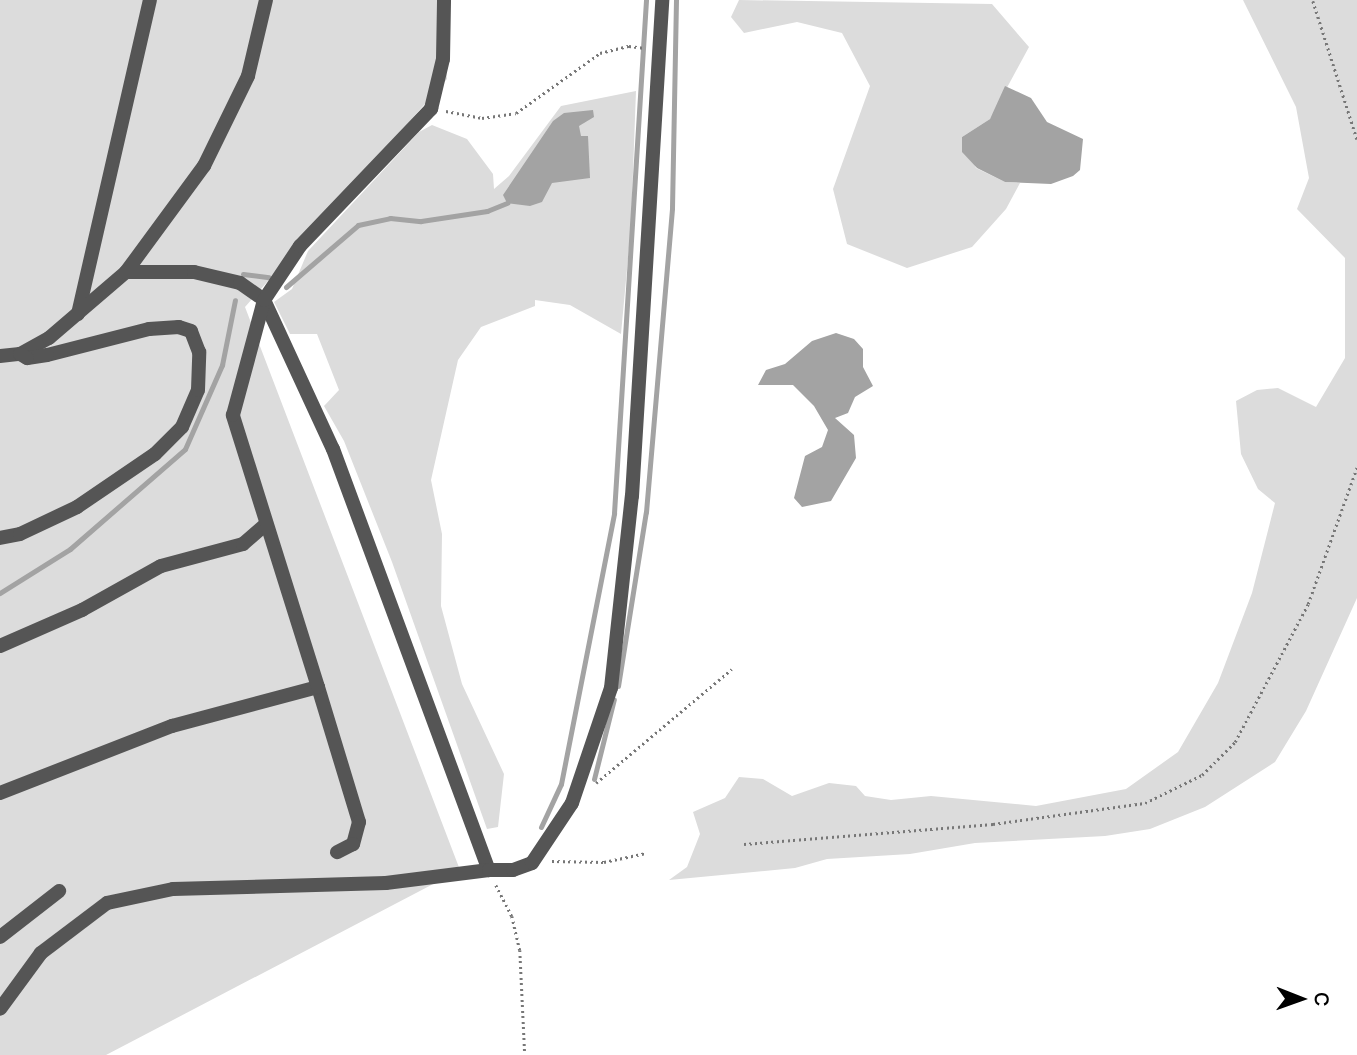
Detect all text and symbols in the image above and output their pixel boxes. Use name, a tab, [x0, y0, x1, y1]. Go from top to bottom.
north arrow	[1266, 964, 1336, 1034]
text: С	[1309, 992, 1335, 1007]

